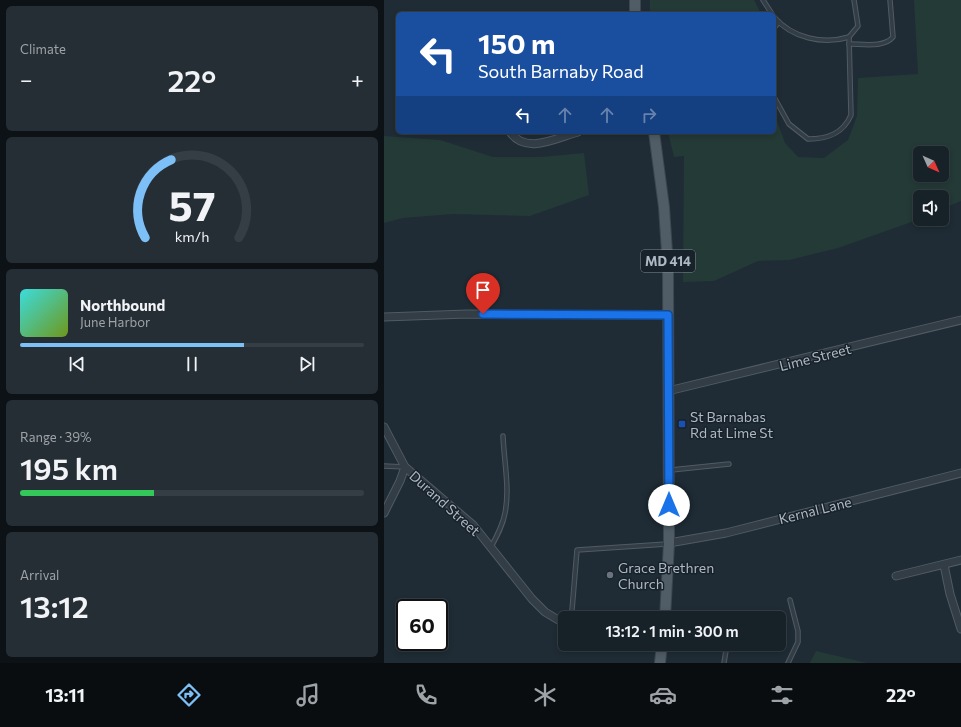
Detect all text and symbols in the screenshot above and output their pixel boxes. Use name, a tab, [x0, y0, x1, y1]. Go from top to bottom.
text: 150 m	[478, 26, 555, 60]
icon: left	[412, 28, 464, 80]
text: Climate	[20, 41, 66, 57]
text: South Barnaby Road	[478, 60, 644, 82]
text: 22°	[167, 61, 216, 98]
text: −	[20, 66, 33, 93]
text: +	[351, 66, 364, 93]
icon: left	[512, 104, 534, 126]
icon: ahead	[554, 104, 576, 126]
icon: ahead	[596, 104, 618, 126]
icon: right	[638, 104, 660, 126]
north arrow	[913, 146, 949, 182]
map controls	[913, 146, 949, 226]
text: 57	[168, 179, 216, 230]
button: sound	[913, 190, 949, 226]
text: km/h	[175, 227, 209, 245]
road number: MD 414	[641, 250, 695, 272]
pin	[466, 273, 500, 314]
icon: arrive	[472, 279, 494, 301]
text: Northbound	[80, 296, 165, 314]
text: June Harbor	[80, 314, 150, 330]
street label: Lime Street	[777, 340, 853, 374]
icon: previous	[66, 353, 88, 375]
icon: pause	[181, 353, 203, 375]
icon: next	[296, 353, 318, 375]
place label: St Barnabas Rd at Lime St	[690, 408, 773, 441]
marker: St Barnabas Rd at Lime St	[677, 419, 687, 429]
text: Range · 39%	[20, 429, 92, 445]
text: 195 km	[20, 449, 118, 486]
street label: Durand Street	[406, 467, 484, 539]
position arrow	[648, 484, 690, 526]
street label: Kernal Lane	[777, 493, 853, 527]
place label: Grace Brethren Church	[618, 559, 714, 592]
text: Arrival	[20, 567, 59, 583]
marker: Grace Brethren Church	[605, 570, 615, 580]
text: 13:12	[20, 587, 89, 624]
speed limit sign: 60	[396, 599, 448, 651]
text: 13:12 · 1 min · 300 m	[605, 622, 739, 640]
icon: directions	[175, 681, 203, 709]
icon: music	[294, 681, 322, 709]
icon: phone	[412, 681, 440, 709]
icon: climate	[531, 681, 559, 709]
icon: car	[649, 681, 677, 709]
icon: filters	[768, 681, 796, 709]
text: 13:11	[45, 684, 85, 706]
text: 22°	[886, 684, 916, 706]

